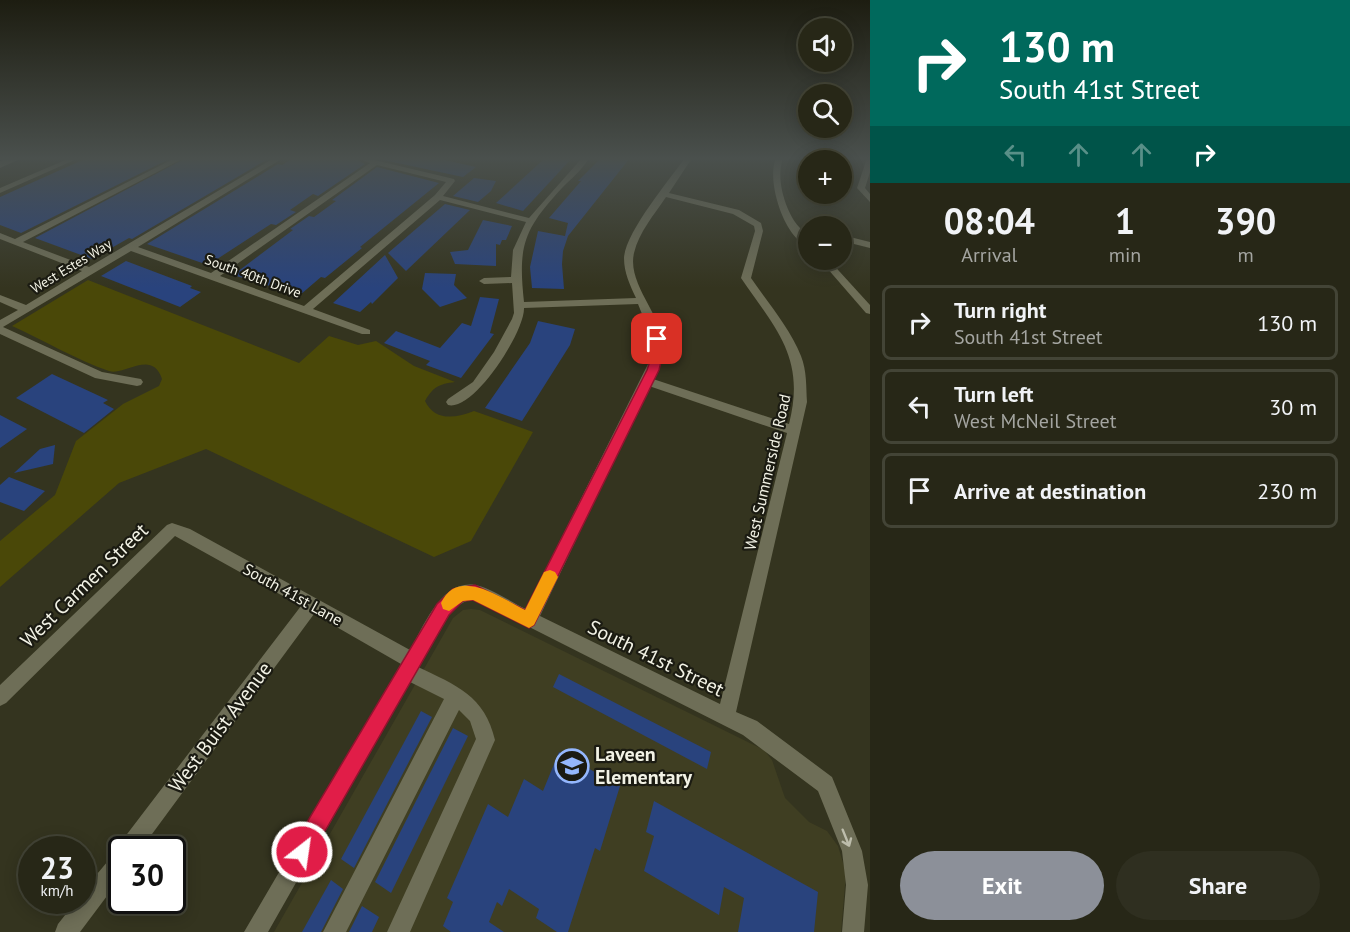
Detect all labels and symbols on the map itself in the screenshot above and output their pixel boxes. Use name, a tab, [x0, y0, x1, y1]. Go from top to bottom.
street label: West Estes Way	[27, 234, 115, 297]
street label: South 40th Drive	[202, 250, 304, 302]
pin	[631, 313, 682, 364]
street label: West Summerside Road	[739, 392, 795, 552]
street label: West Carmen Street	[15, 517, 154, 653]
street label: South 41st Lane	[240, 558, 346, 630]
street label: South 41st Street	[584, 614, 729, 702]
street label: West Buist Avenue	[162, 657, 278, 797]
place label: Laveen Elementary	[595, 741, 693, 790]
school or university icon: Laveen Elementary	[554, 748, 590, 784]
position arrow	[270, 820, 334, 884]
one-way arrow	[842, 828, 853, 847]
speed limit sign: 30	[108, 836, 186, 914]

